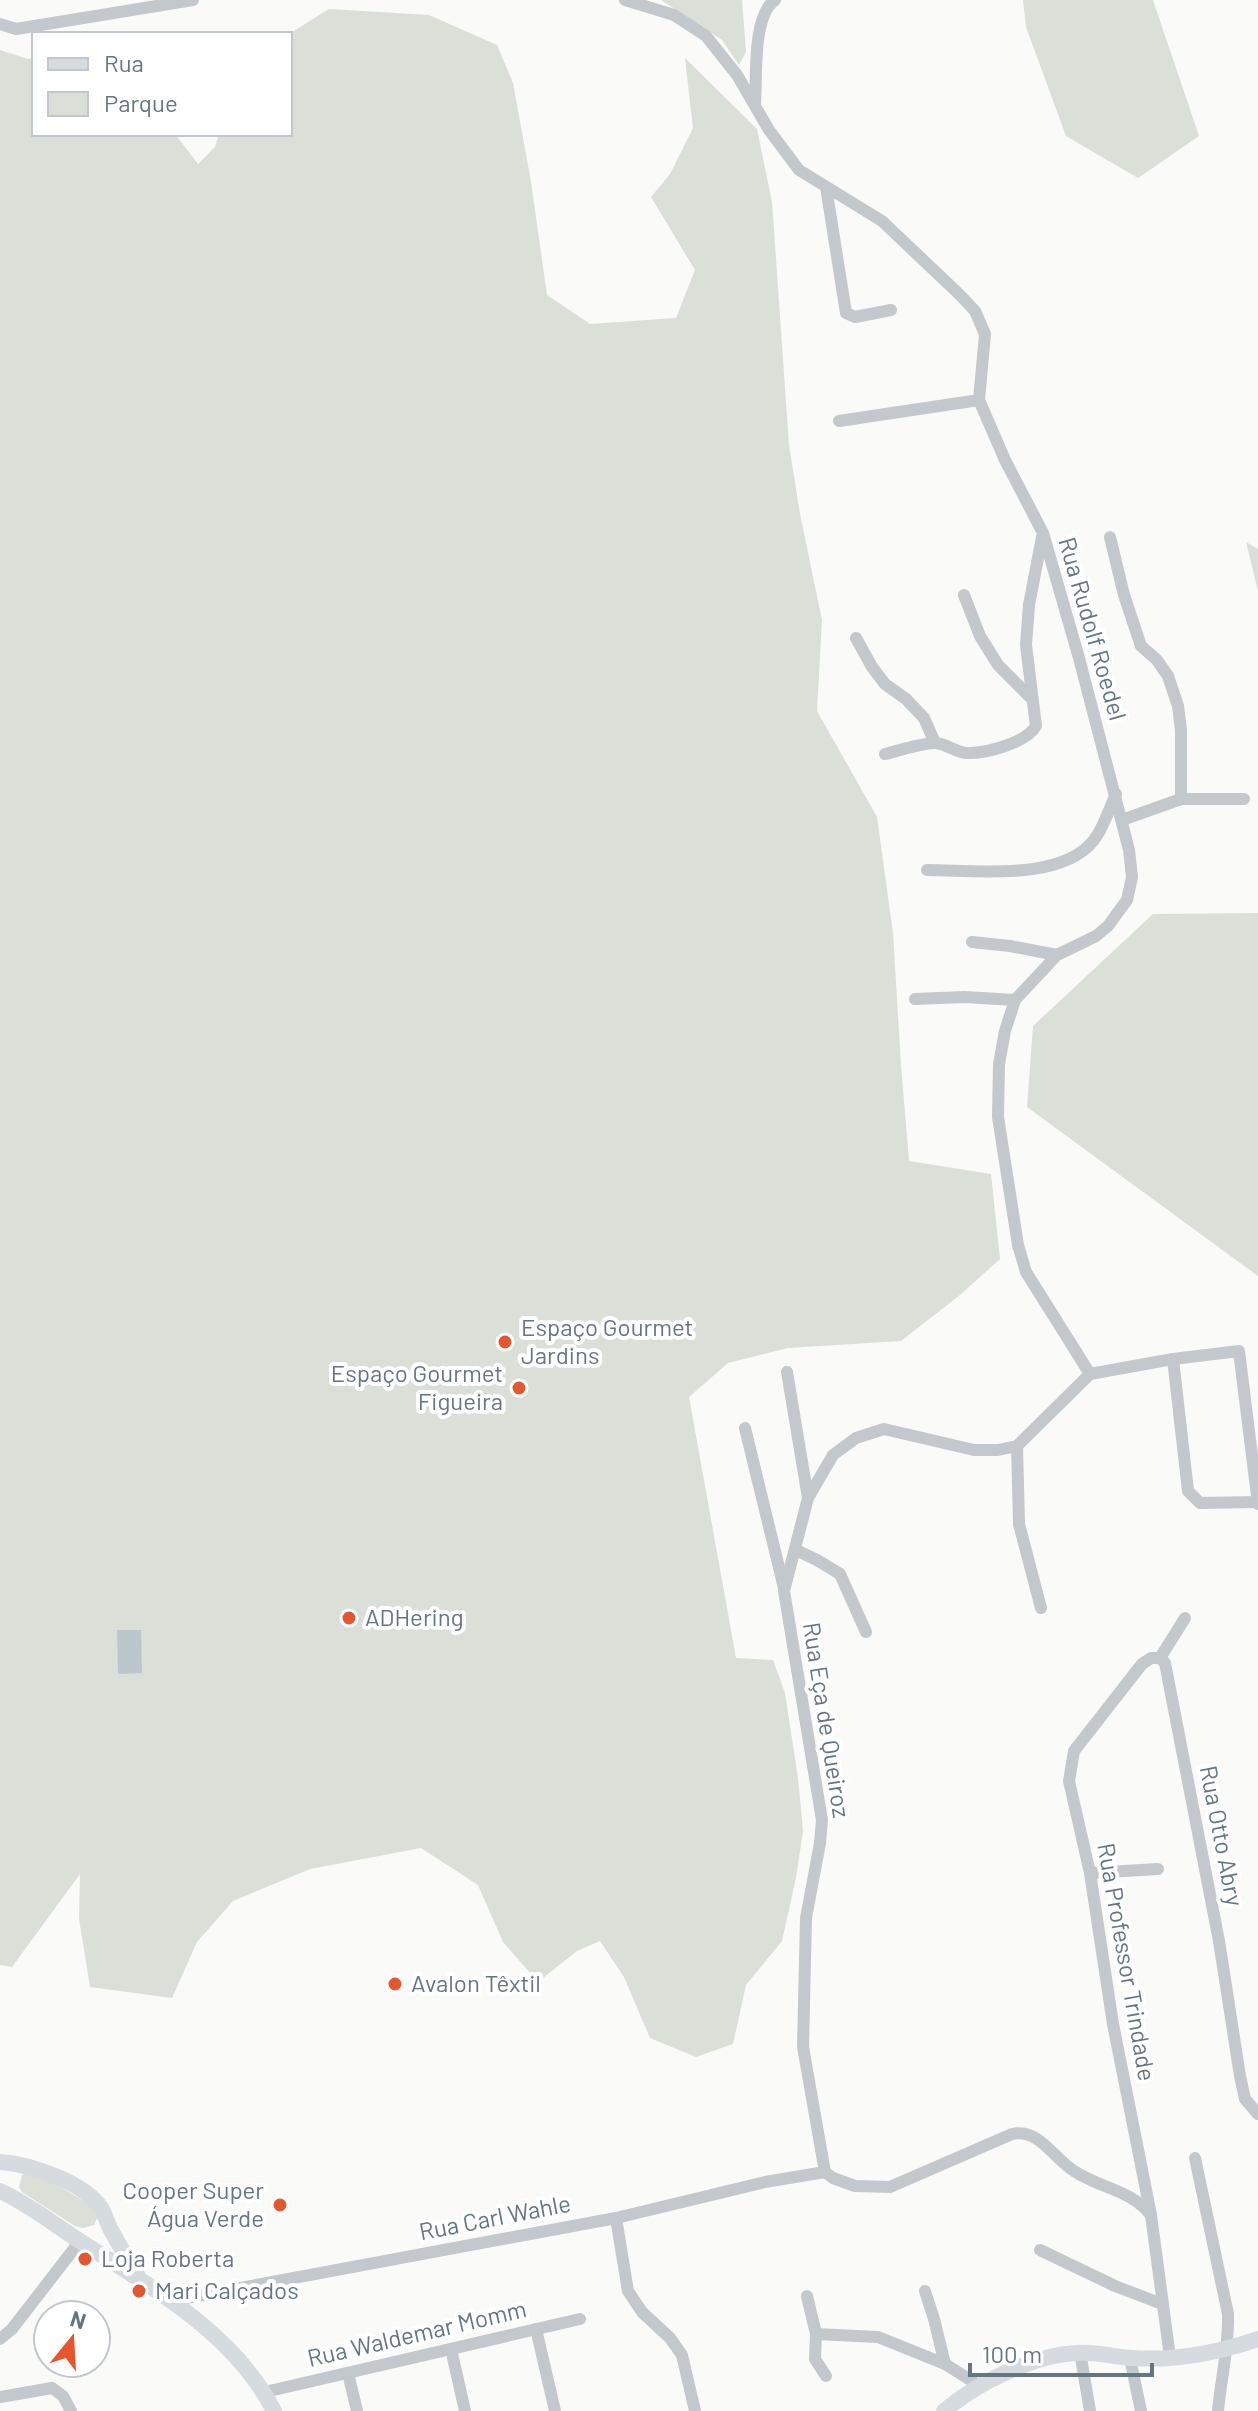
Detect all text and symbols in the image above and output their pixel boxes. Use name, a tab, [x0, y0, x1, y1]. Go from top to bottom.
legend	[32, 32, 292, 136]
text: Rua	[104, 48, 144, 77]
text: Parque	[104, 88, 178, 117]
street label: Rua Rudolf Roedel	[1053, 534, 1133, 723]
place label: Espaço Gourmet Jardins	[521, 1312, 693, 1369]
marker: Espaço Gourmet Jardins	[496, 1333, 514, 1351]
place label: Espaço Gourmet Figueira	[331, 1358, 503, 1415]
marker: Espaço Gourmet Figueira	[510, 1379, 528, 1397]
place label: ADHering	[365, 1602, 464, 1631]
marker: ADHering	[340, 1609, 358, 1627]
street label: Rua Eça de Queiroz	[798, 1620, 857, 1819]
street label: Rua Otto Abry	[1195, 1763, 1250, 1909]
street label: Rua Professor Trindade	[1092, 1841, 1163, 2083]
place label: Avalon Têxtil	[411, 1968, 541, 1997]
marker: Avalon Têxtil	[386, 1975, 404, 1993]
place label: Cooper Super Água Verde	[122, 2175, 264, 2232]
street label: Rua Carl Wahle	[416, 2188, 573, 2245]
marker: Cooper Super Água Verde	[271, 2196, 289, 2214]
place label: Loja Roberta	[101, 2243, 234, 2272]
marker: Loja Roberta	[76, 2250, 94, 2268]
place label: Mari Calçados	[155, 2275, 299, 2304]
marker: Mari Calçados	[130, 2282, 148, 2300]
street label: Rua Waldemar Momm	[304, 2293, 529, 2372]
north arrow	[32, 2299, 112, 2379]
text: N	[68, 2304, 89, 2334]
scale bar	[970, 2327, 1152, 2377]
text: 100 m	[982, 2339, 1042, 2368]

